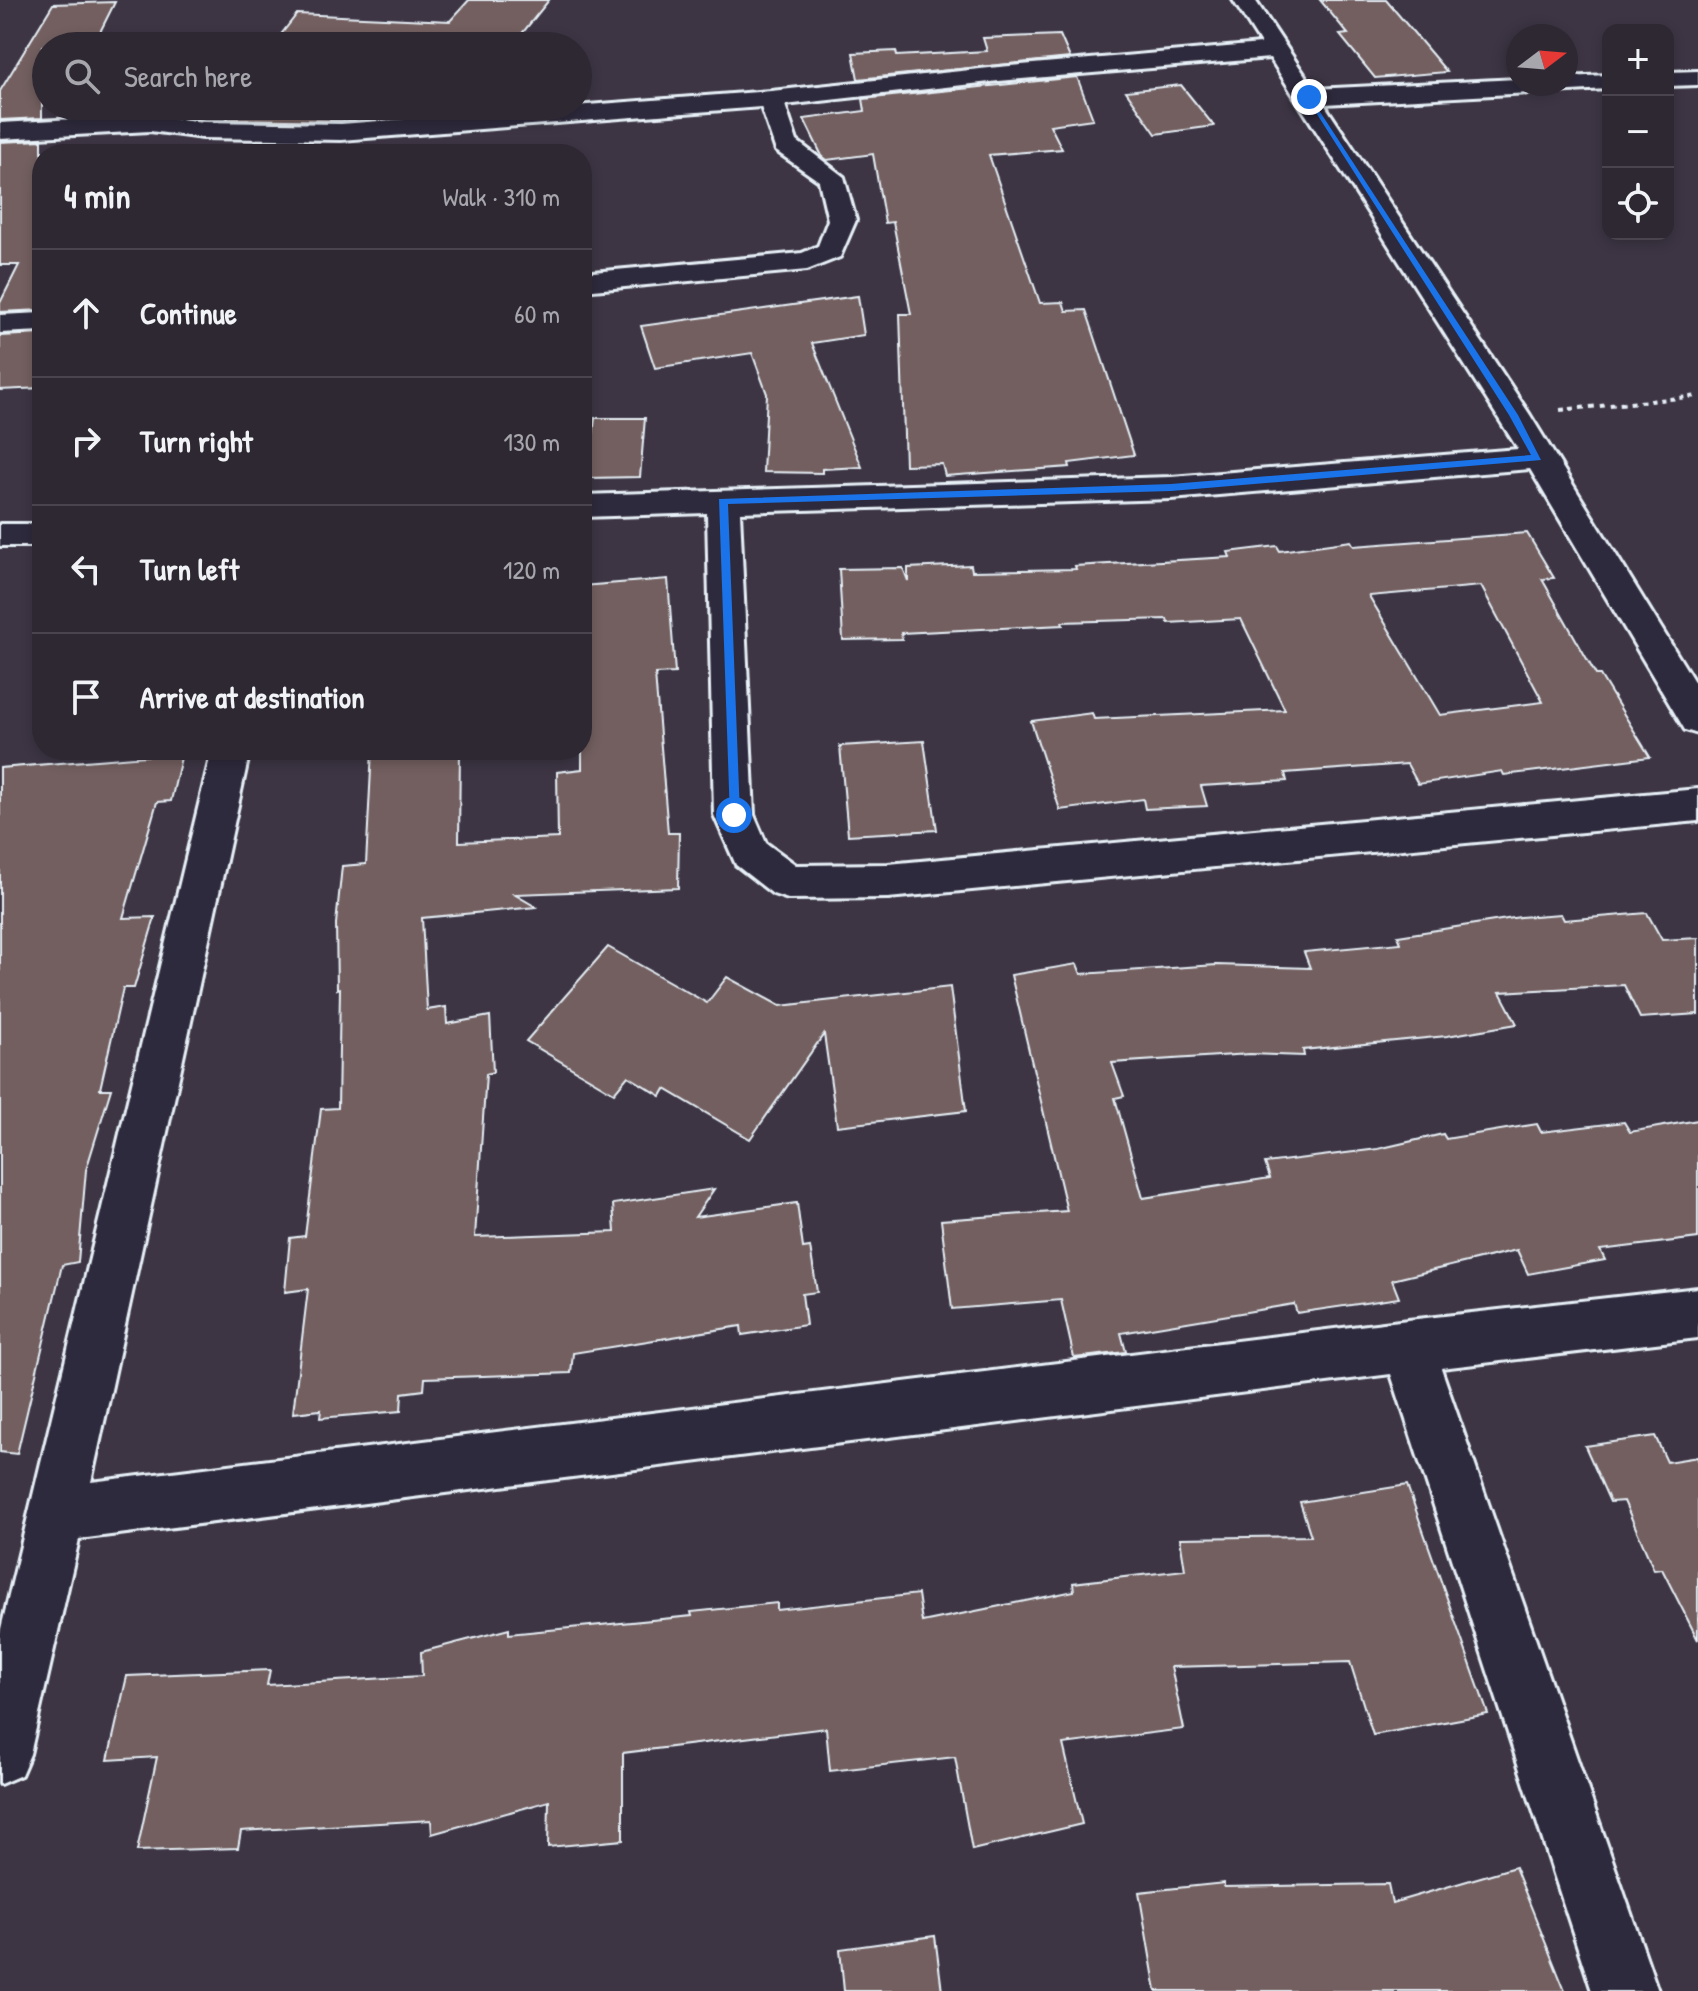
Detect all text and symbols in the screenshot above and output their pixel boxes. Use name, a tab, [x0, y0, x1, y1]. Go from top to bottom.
north arrow	[1506, 24, 1578, 96]
map controls	[1602, 24, 1674, 240]
button: +	[1602, 24, 1674, 96]
search box	[32, 32, 592, 120]
icon: search	[60, 54, 104, 98]
text: Search here	[124, 56, 252, 96]
route end	[1291, 79, 1327, 115]
button: −	[1602, 96, 1674, 168]
button: locate	[1602, 168, 1674, 240]
text: 4 min	[64, 173, 131, 219]
text: Walk · 310 m	[443, 179, 560, 214]
icon: ahead	[64, 291, 108, 335]
text: Continue	[140, 293, 237, 333]
text: 60 m	[514, 296, 560, 331]
icon: right	[64, 419, 108, 463]
text: Turn right	[140, 421, 253, 461]
text: 130 m	[504, 424, 560, 459]
icon: left	[64, 547, 108, 591]
text: Turn left	[140, 549, 239, 589]
text: 120 m	[503, 552, 560, 587]
icon: arrive	[64, 675, 108, 719]
text: Arrive at destination	[140, 677, 365, 717]
route start	[716, 797, 752, 833]

